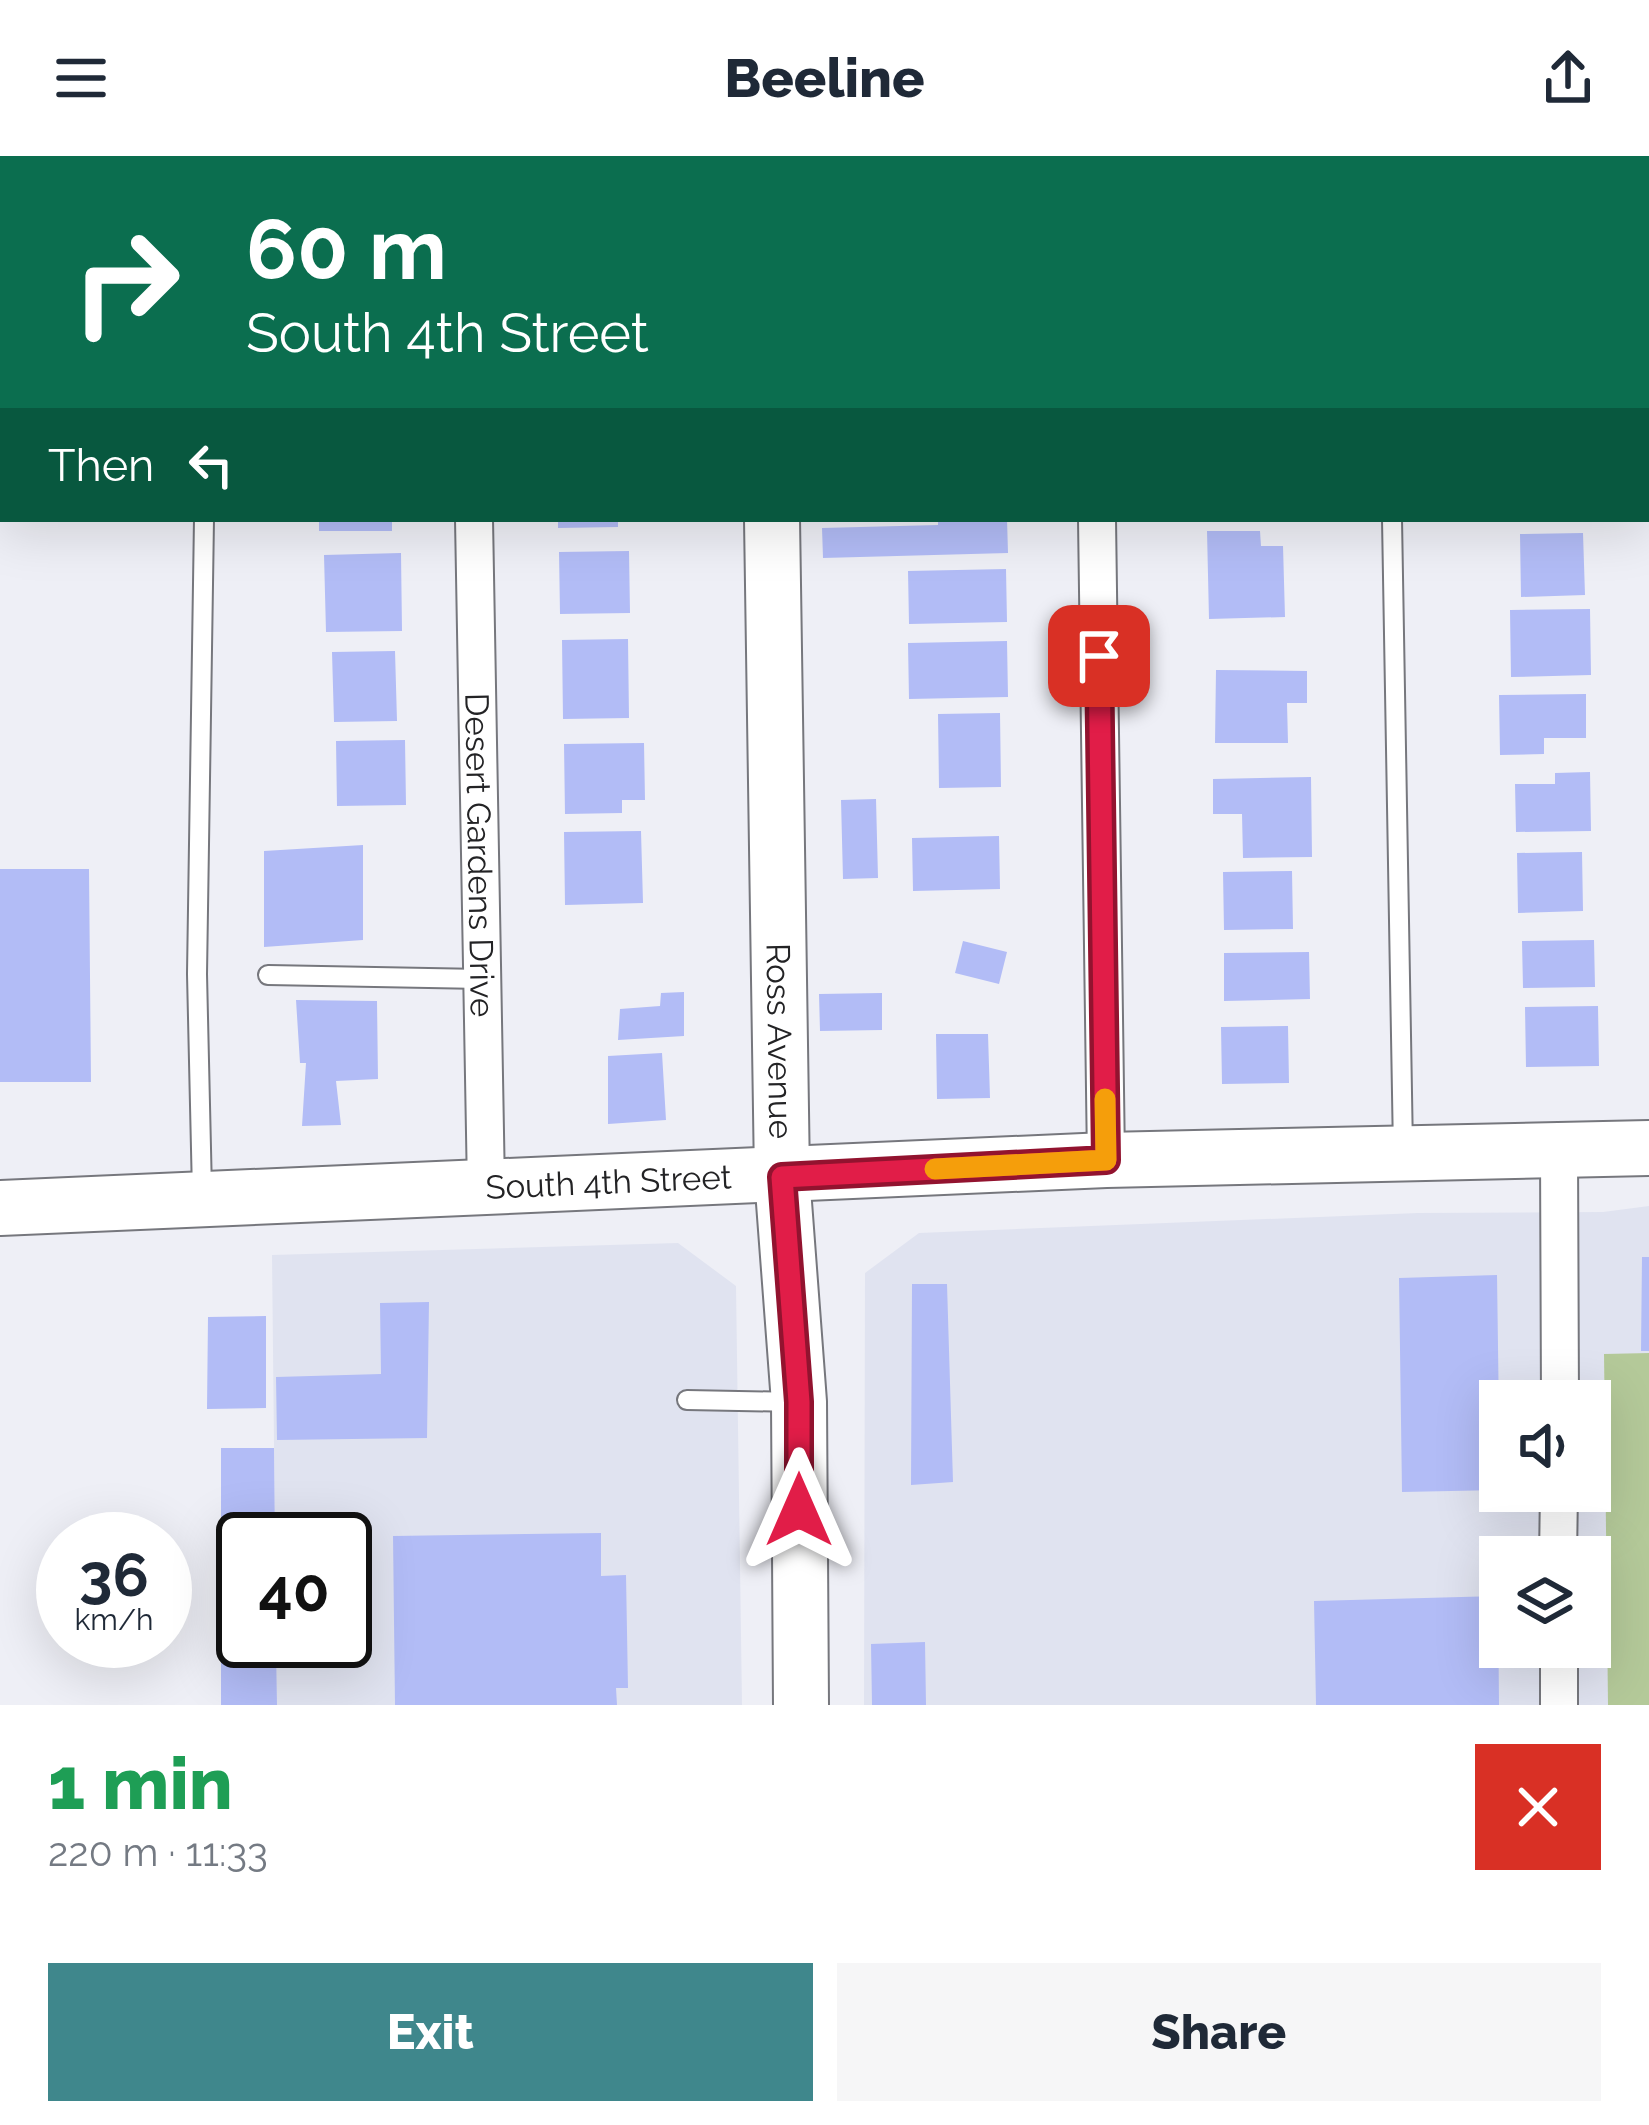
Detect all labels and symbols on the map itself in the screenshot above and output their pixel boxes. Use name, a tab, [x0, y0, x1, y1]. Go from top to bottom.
pin	[1048, 605, 1150, 707]
street label: Desert Gardens Drive	[458, 692, 502, 1018]
street label: Ross Avenue	[759, 943, 801, 1139]
street label: South 4th Street	[485, 1157, 732, 1206]
position arrow	[736, 1447, 862, 1573]
speed limit sign: 40	[216, 1512, 372, 1668]

